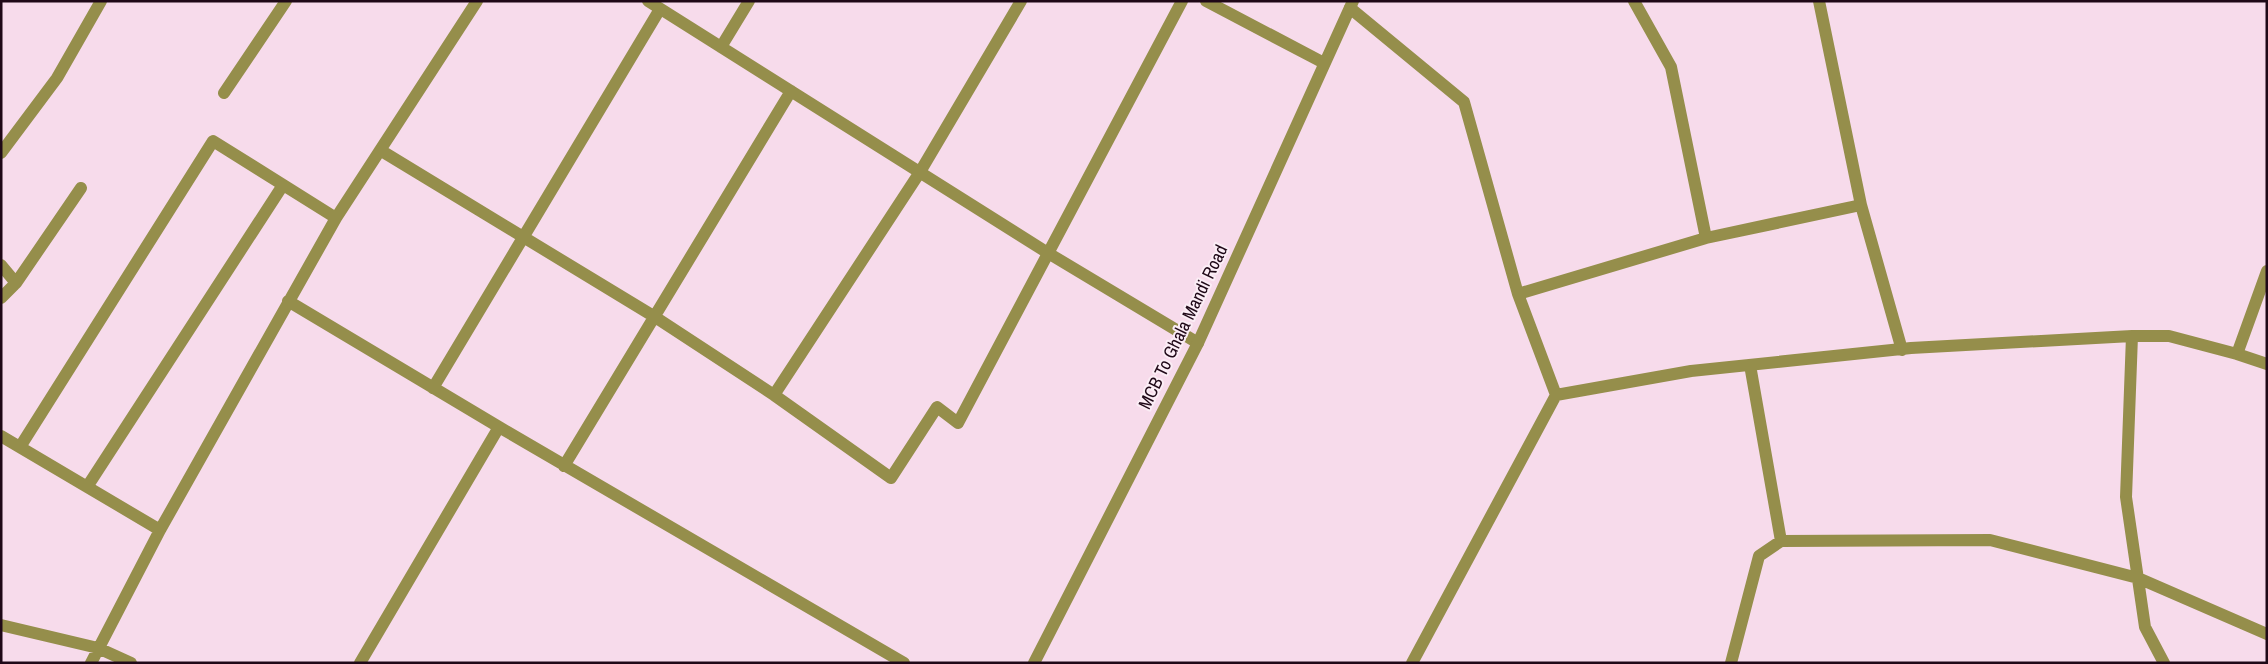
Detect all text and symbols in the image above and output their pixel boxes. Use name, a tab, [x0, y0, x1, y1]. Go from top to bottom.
street label: MCB To Ghala Mandi Road	[1132, 240, 1233, 413]

